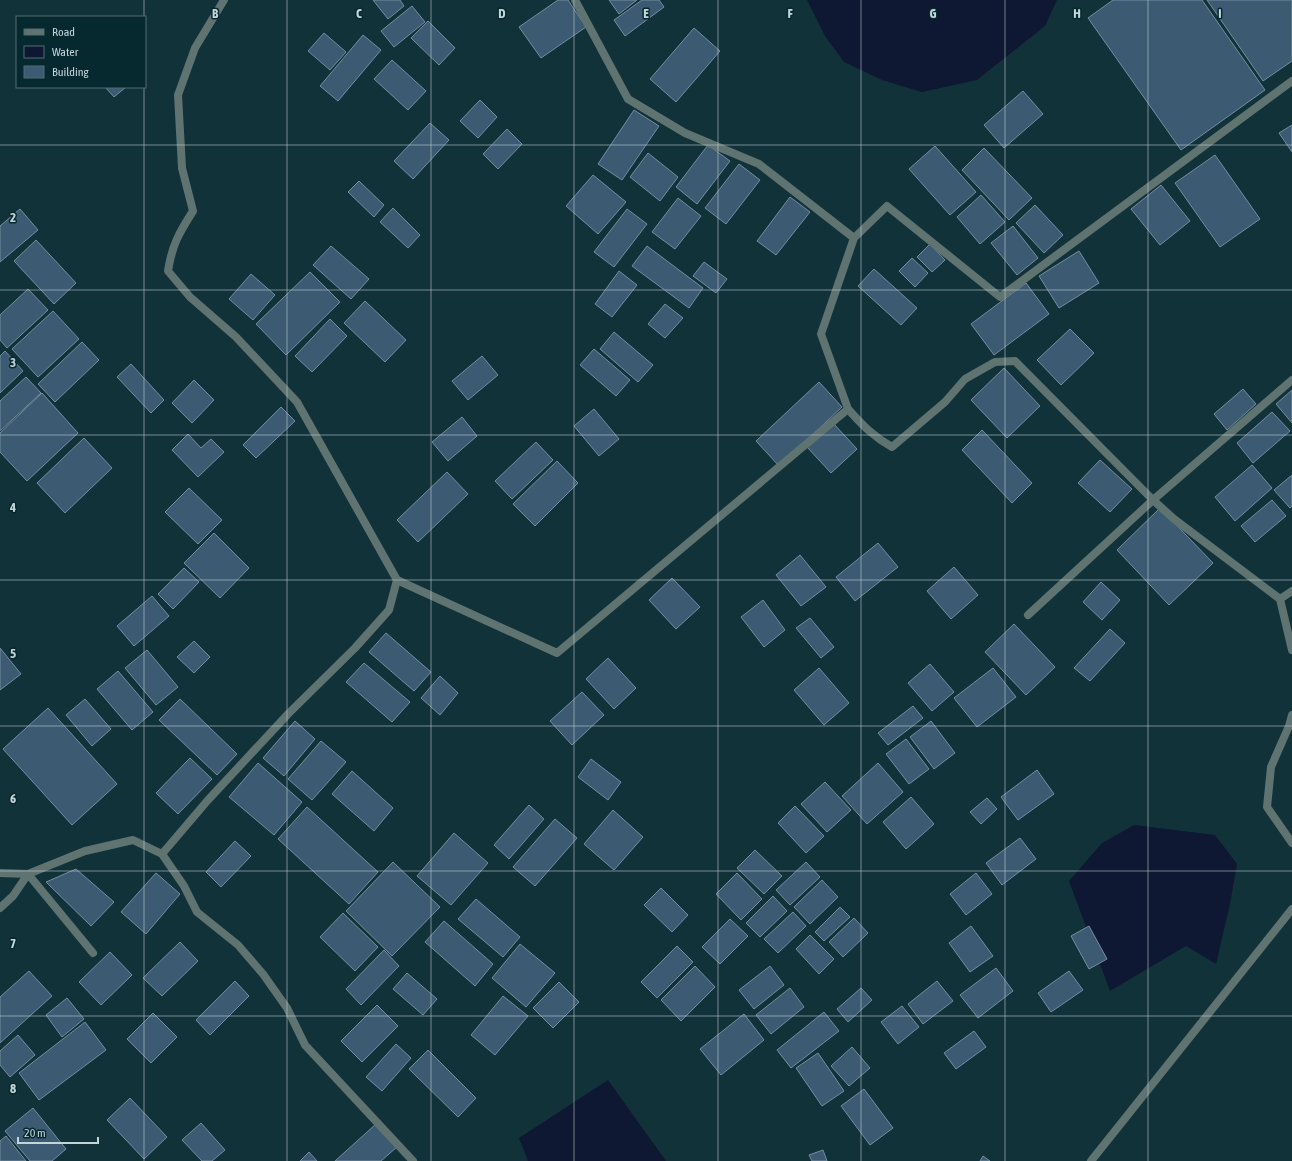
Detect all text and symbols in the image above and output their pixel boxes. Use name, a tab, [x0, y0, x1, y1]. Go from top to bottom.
text: B	[212, 6, 219, 21]
text: C	[356, 6, 362, 21]
text: D	[498, 6, 506, 21]
text: E	[643, 6, 649, 21]
text: F	[787, 6, 793, 21]
text: G	[930, 6, 937, 21]
text: H	[1073, 6, 1081, 21]
text: I	[1218, 6, 1222, 21]
legend	[16, 16, 146, 88]
text: Road	[52, 25, 75, 39]
text: Water	[52, 45, 79, 59]
text: Building	[52, 65, 90, 79]
text: 2	[10, 210, 16, 225]
text: 3	[10, 355, 16, 370]
text: 4	[9, 500, 16, 515]
text: 5	[10, 646, 16, 661]
text: 6	[10, 791, 16, 806]
text: 7	[10, 936, 16, 951]
text: 8	[10, 1081, 16, 1096]
scale bar	[18, 1119, 98, 1145]
text: 20 m	[24, 1126, 46, 1140]

